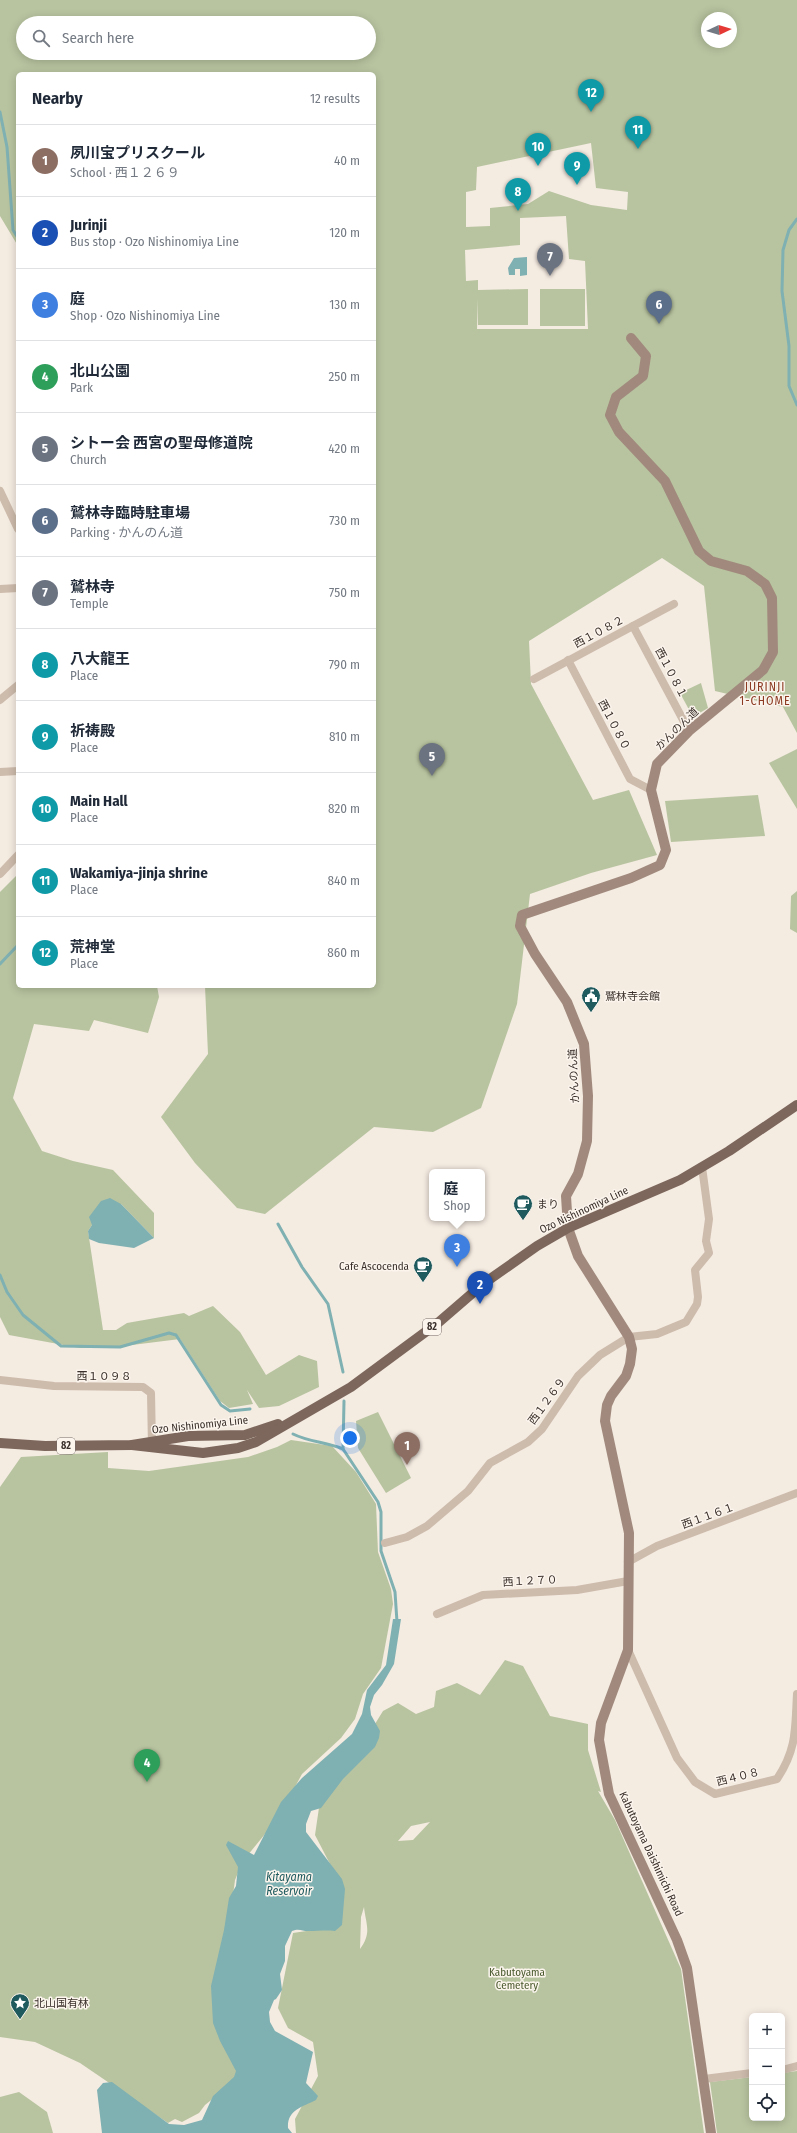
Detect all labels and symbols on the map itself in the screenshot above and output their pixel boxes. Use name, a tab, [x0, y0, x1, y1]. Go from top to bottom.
north arrow	[701, 12, 737, 48]
pin: 12	[578, 79, 604, 112]
pin: 11	[625, 116, 651, 149]
pin: 10	[525, 133, 551, 166]
pin: 9	[564, 152, 590, 185]
pin: 8	[505, 178, 531, 211]
pin: 7	[537, 243, 563, 276]
pin: 6	[646, 291, 672, 324]
street label: 西１０８２	[572, 613, 626, 651]
street label: 西１０８１	[652, 646, 690, 700]
district label: JURINJI 1-CHOME	[739, 680, 791, 708]
street label: 西１０８０	[595, 698, 633, 752]
street label: かんのん道	[653, 705, 701, 753]
pin: 5	[419, 743, 445, 776]
public building icon: 鷲林寺会館	[580, 985, 602, 1013]
place label: 鷲林寺会館	[605, 990, 660, 1003]
street label: かんのん道	[566, 1048, 582, 1104]
street label: Ozo Nishinomiya Line	[537, 1184, 631, 1236]
cafe icon: まり	[512, 1193, 534, 1221]
place label: まり	[537, 1198, 559, 1211]
pin: 3	[444, 1234, 470, 1267]
cafe icon: Cafe Ascocenda	[412, 1255, 434, 1283]
place label: Cafe Ascocenda	[339, 1260, 409, 1273]
pin: 2	[467, 1271, 493, 1304]
road number: 82	[423, 1319, 441, 1335]
street label: 西１０９８	[77, 1370, 132, 1383]
street label: 西１２６９	[526, 1375, 568, 1427]
street label: Ozo Nishinomiya Line	[151, 1413, 249, 1437]
your location	[340, 1428, 360, 1448]
pin: 1	[394, 1432, 420, 1465]
road number: 82	[57, 1438, 75, 1454]
street label: 西１１６１	[680, 1500, 736, 1532]
street label: 西１２７０	[502, 1573, 558, 1589]
pin: 4	[134, 1749, 160, 1782]
street label: 西４０８	[715, 1765, 761, 1789]
street label: Kabutoyama Daishimichi Road	[616, 1790, 686, 1918]
water label: Kitayama Reservoir	[266, 1870, 313, 1898]
park label: Kabutoyama Cemetery	[489, 1966, 545, 1992]
place icon: 北山国有林	[9, 1992, 31, 2020]
place label: 北山国有林	[34, 1997, 89, 2010]

